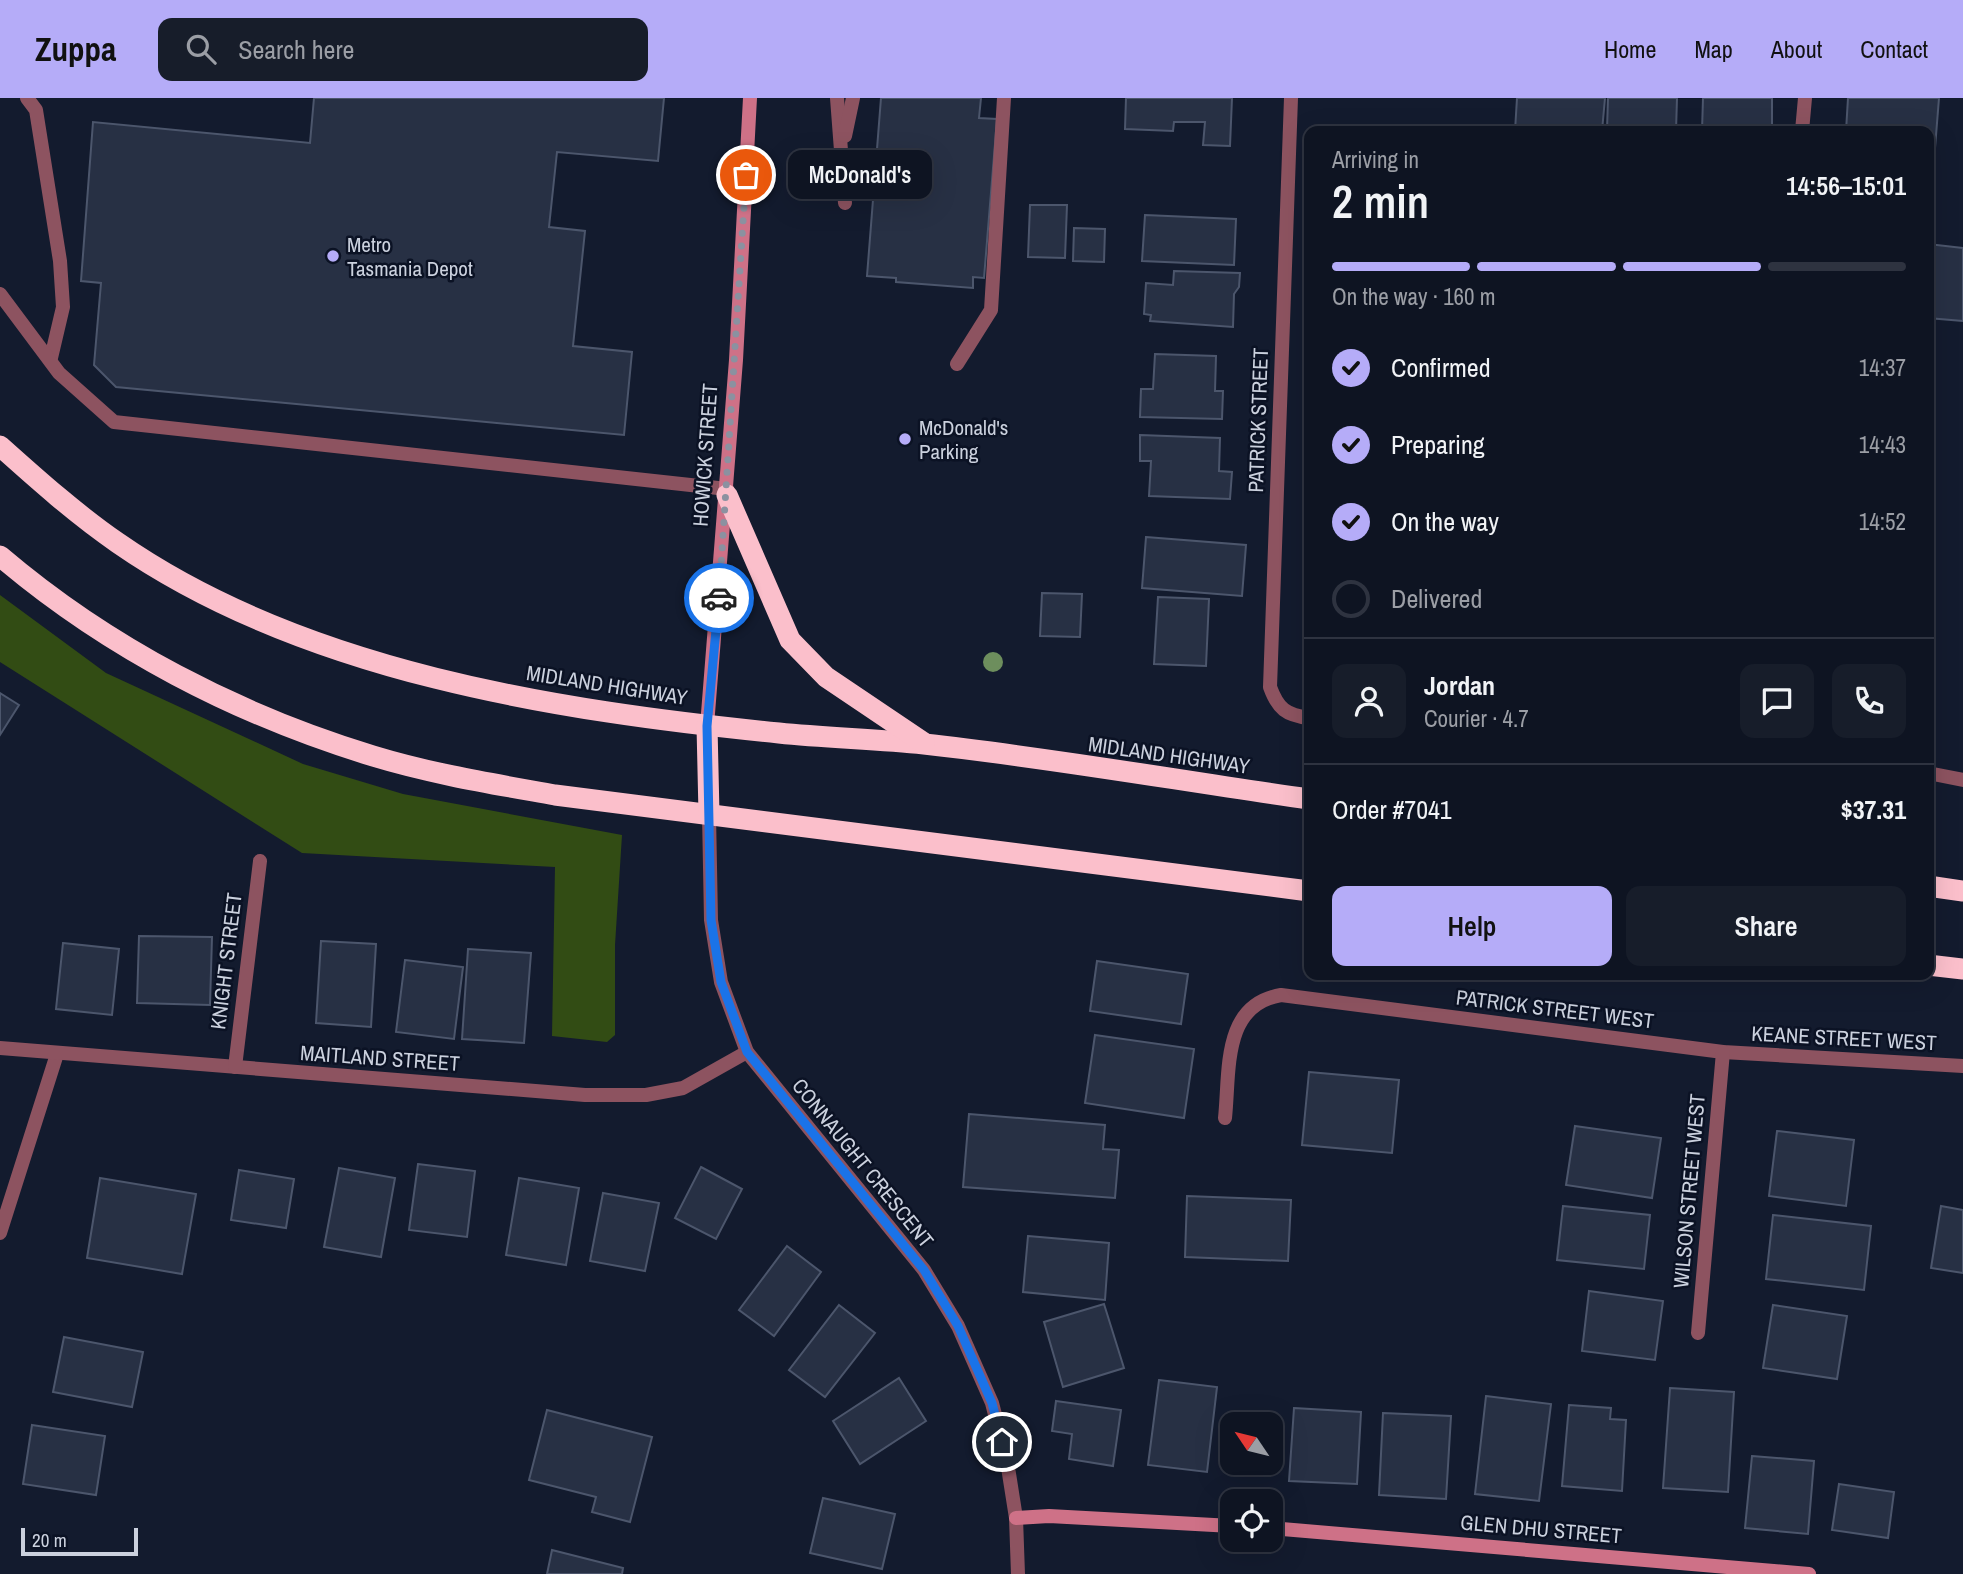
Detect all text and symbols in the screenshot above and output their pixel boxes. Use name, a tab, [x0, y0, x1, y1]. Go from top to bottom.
search box	[158, 18, 648, 81]
text: Zuppa	[35, 27, 116, 71]
icon: search	[182, 30, 220, 68]
text: Search here	[238, 32, 354, 67]
text: Home	[1604, 33, 1656, 65]
text: Map	[1694, 33, 1733, 65]
text: About	[1771, 33, 1822, 65]
text: Contact	[1860, 33, 1928, 65]
text: Arriving in	[1332, 144, 1419, 175]
pin	[716, 145, 776, 205]
callout: McDonald's	[788, 150, 931, 200]
icon: bag	[727, 156, 765, 194]
text: McDonald's	[809, 159, 911, 190]
text: 14:56–15:01	[1786, 168, 1906, 203]
text: 2 min	[1332, 170, 1429, 232]
place label: Metro Tasmania Depot	[347, 230, 473, 283]
marker: Metro Tasmania Depot	[325, 248, 341, 264]
text: On the way · 160 m	[1332, 281, 1496, 312]
street label: PATRICK STREET	[1241, 347, 1275, 493]
icon: check	[1332, 349, 1370, 387]
text: Confirmed	[1391, 350, 1491, 385]
text: 14:37	[1859, 352, 1906, 383]
street label: HOWICK STREET	[686, 382, 725, 528]
place label: McDonald's Parking	[919, 413, 1008, 466]
icon: check	[1332, 426, 1370, 464]
text: Preparing	[1391, 427, 1485, 462]
text: 14:43	[1859, 429, 1906, 460]
marker: McDonald's Parking	[897, 431, 913, 447]
icon: check	[1332, 503, 1370, 541]
text: On the way	[1391, 504, 1499, 539]
text: 14:52	[1859, 506, 1906, 537]
courier	[684, 563, 754, 633]
icon: car	[700, 579, 738, 617]
text: Delivered	[1391, 581, 1482, 616]
street label: MIDLAND HIGHWAY	[524, 658, 690, 712]
button: person	[1332, 664, 1406, 738]
button: chat	[1740, 664, 1814, 738]
button: phone	[1832, 664, 1906, 738]
text: Jordan	[1424, 668, 1495, 703]
text: Courier · 4.7	[1424, 703, 1529, 734]
street label: MIDLAND HIGHWAY	[1086, 729, 1252, 781]
text: Order #7041	[1332, 792, 1452, 827]
text: $37.31	[1841, 792, 1906, 827]
button: Help	[1332, 886, 1612, 966]
button: Share	[1626, 886, 1906, 966]
street label: KNIGHT STREET	[203, 891, 249, 1031]
street label: PATRICK STREET WEST	[1454, 982, 1656, 1036]
street label: KEANE STREET WEST	[1751, 1019, 1938, 1057]
street label: MAITLAND STREET	[299, 1038, 461, 1078]
street label: CONNAUGHT CRESCENT	[786, 1072, 941, 1254]
street label: WILSON STREET WEST	[1666, 1092, 1712, 1289]
pin	[972, 1412, 1032, 1472]
north arrow	[1220, 1412, 1283, 1475]
map controls	[1220, 1412, 1283, 1552]
icon: home	[983, 1423, 1021, 1461]
button: locate	[1220, 1489, 1283, 1552]
street label: GLEN DHU STREET	[1459, 1508, 1623, 1551]
scale bar	[21, 1525, 138, 1557]
text: 20 m	[32, 1527, 67, 1553]

